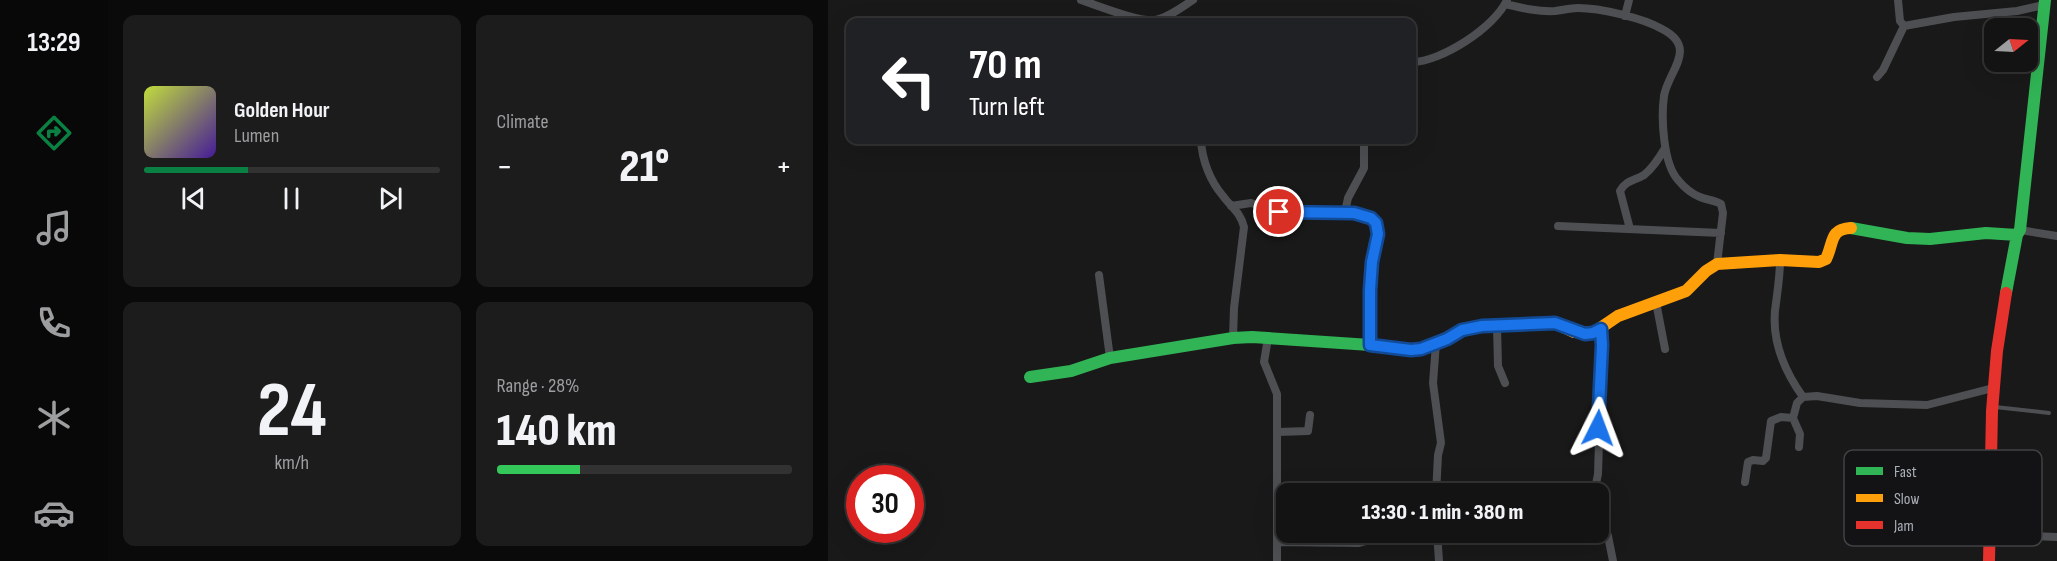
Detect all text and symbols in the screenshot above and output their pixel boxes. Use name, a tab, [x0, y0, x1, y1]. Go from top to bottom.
north arrow	[1984, 18, 2038, 72]
map controls	[1984, 18, 2038, 72]
text: 13:29	[27, 27, 81, 59]
text: 70 m	[969, 40, 1042, 91]
icon: left	[870, 42, 948, 120]
text: Turn left	[969, 91, 1045, 123]
text: Golden Hour	[234, 97, 330, 124]
text: Climate	[497, 110, 549, 134]
icon: directions	[33, 112, 75, 154]
text: Lumen	[234, 124, 279, 148]
text: 21°	[619, 140, 669, 195]
text: −	[497, 147, 513, 187]
text: +	[776, 147, 792, 187]
icon: previous	[177, 182, 210, 215]
icon: pause	[275, 182, 308, 215]
icon: next	[374, 182, 407, 215]
pin	[1253, 186, 1304, 237]
icon: arrive	[1262, 195, 1295, 228]
icon: music	[33, 207, 75, 249]
icon: phone	[33, 302, 75, 344]
text: 24	[257, 365, 327, 458]
text: Range · 28%	[497, 374, 580, 398]
position arrow	[1566, 396, 1630, 460]
icon: climate	[33, 397, 75, 439]
text: 140 km	[497, 404, 617, 459]
legend	[1844, 450, 2042, 546]
text: km/h	[274, 451, 309, 475]
text: Fast	[1894, 463, 1917, 482]
speed limit sign: 30	[846, 465, 924, 543]
text: Slow	[1894, 490, 1919, 509]
icon: car	[33, 492, 75, 534]
text: 13:30 · 1 min · 380 m	[1362, 499, 1523, 526]
text: Jam	[1893, 517, 1914, 536]

